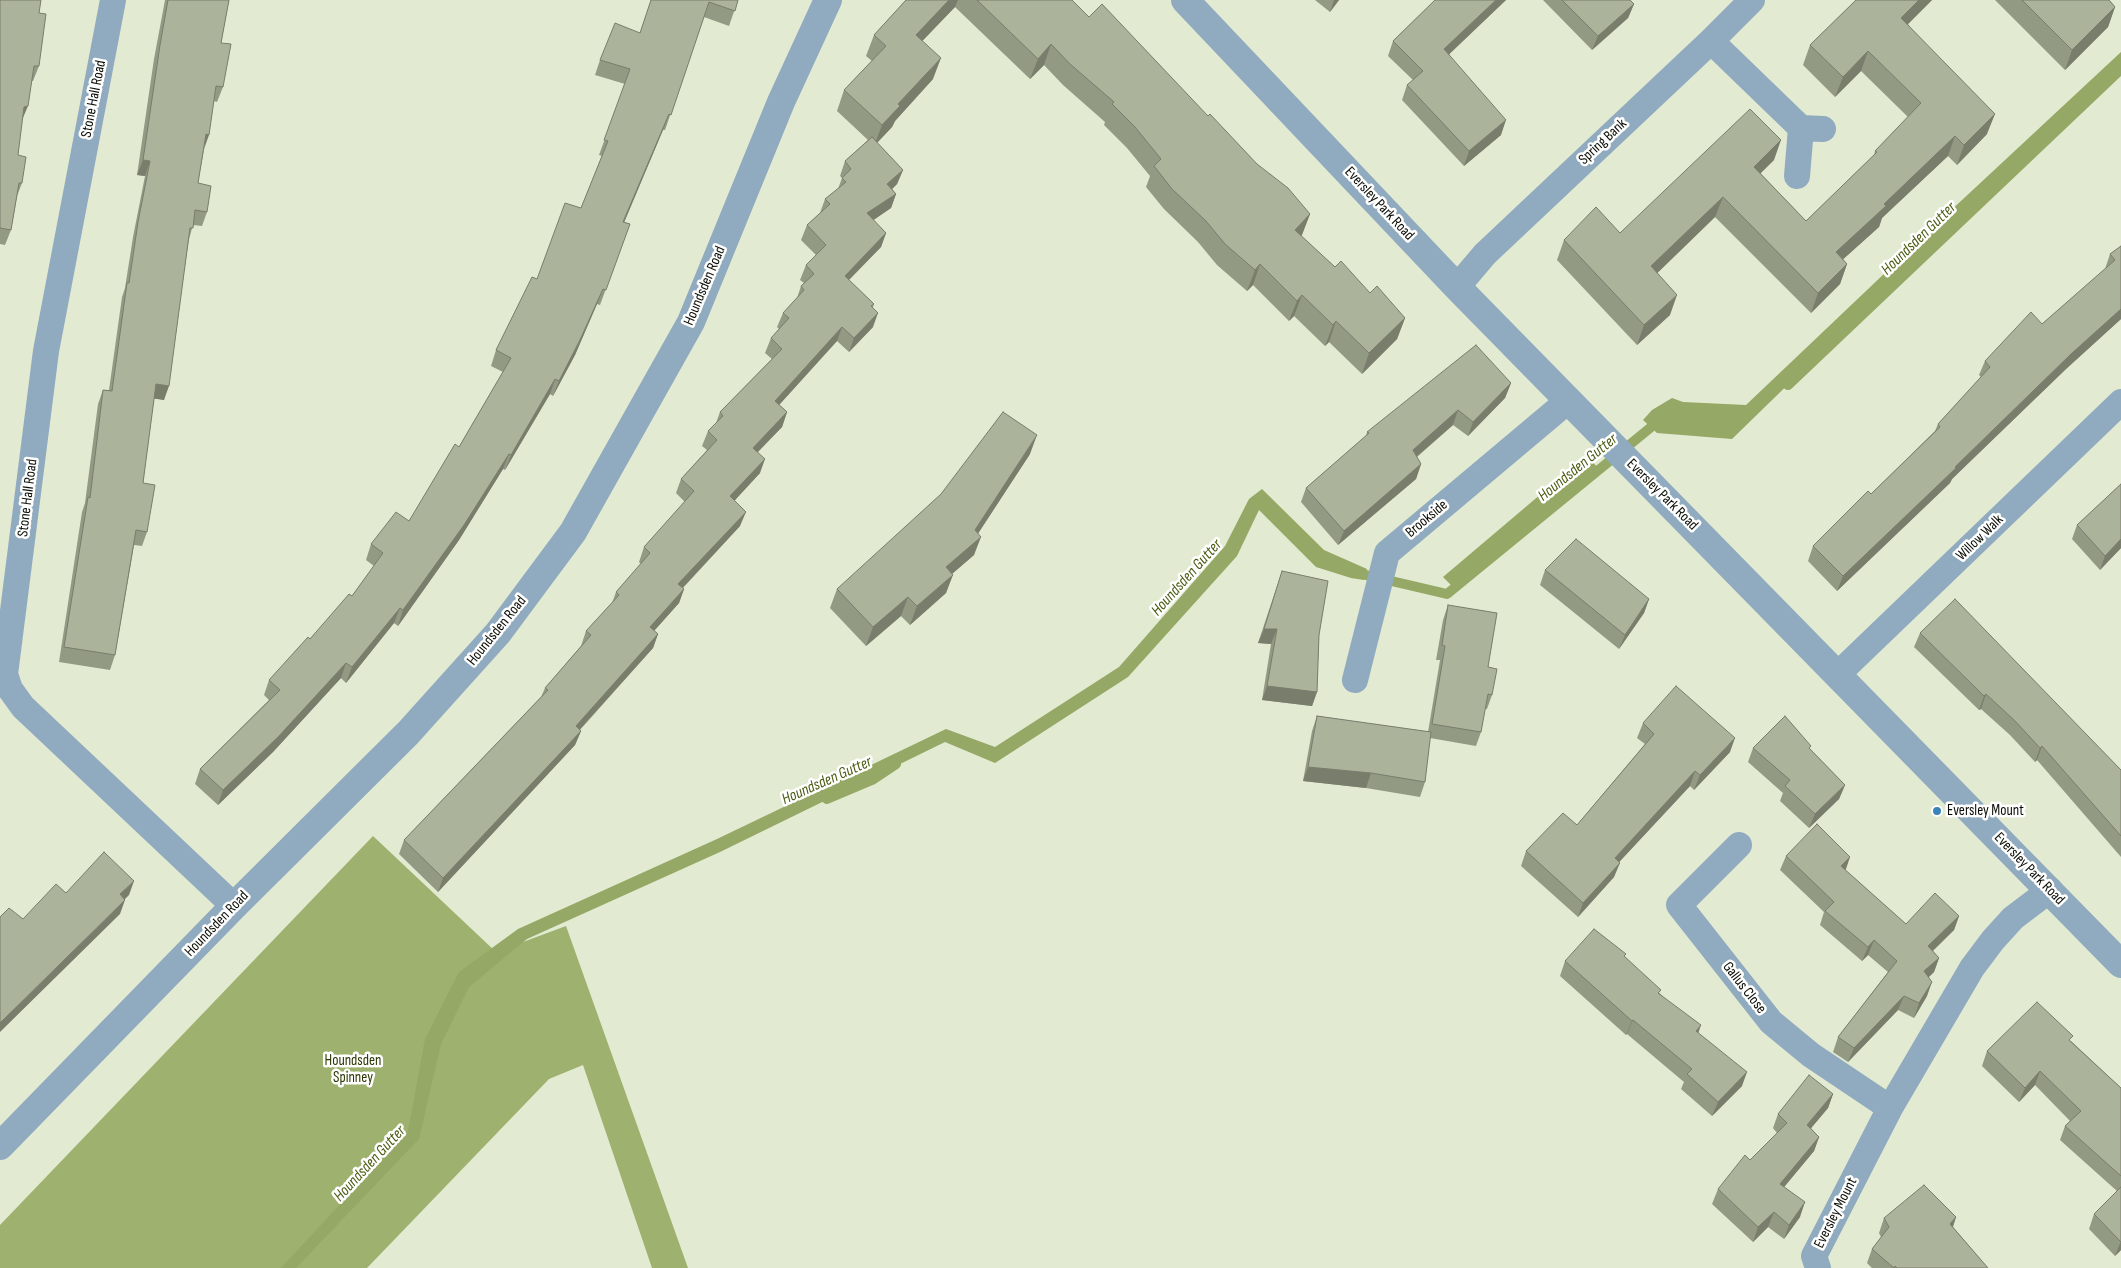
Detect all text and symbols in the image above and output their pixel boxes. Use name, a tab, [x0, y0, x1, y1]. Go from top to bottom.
street label: Stone Hall Road	[78, 59, 110, 139]
street label: Spring Bank	[1575, 115, 1631, 169]
street label: Eversley Park Road	[1341, 164, 1417, 244]
water label: Houndsden Gutter	[1878, 199, 1960, 279]
street label: Houndsden Road	[680, 244, 730, 328]
water label: Houndsden Gutter	[1534, 430, 1622, 506]
street label: Eversley Park Road	[1623, 456, 1701, 534]
street label: Stone Hall Road	[14, 458, 42, 538]
street label: Brookside	[1402, 496, 1452, 542]
street label: Willow Walk	[1953, 511, 2007, 565]
water label: Houndsden Gutter	[1148, 536, 1226, 620]
street label: Houndsden Road	[463, 593, 531, 669]
water label: Houndsden Gutter	[779, 753, 875, 809]
place label: Eversley Mount	[1947, 802, 2024, 820]
marker: Eversley Mount	[1931, 805, 1943, 817]
street label: Eversley Park Road	[1990, 829, 2068, 909]
street label: Houndsden Road	[181, 887, 253, 961]
street label: Gallus Close	[1718, 959, 1770, 1017]
park label: Houndsden Spinney	[325, 1052, 381, 1087]
water label: Houndsden Gutter	[330, 1122, 410, 1206]
street label: Eversley Mount	[1811, 1175, 1861, 1251]

